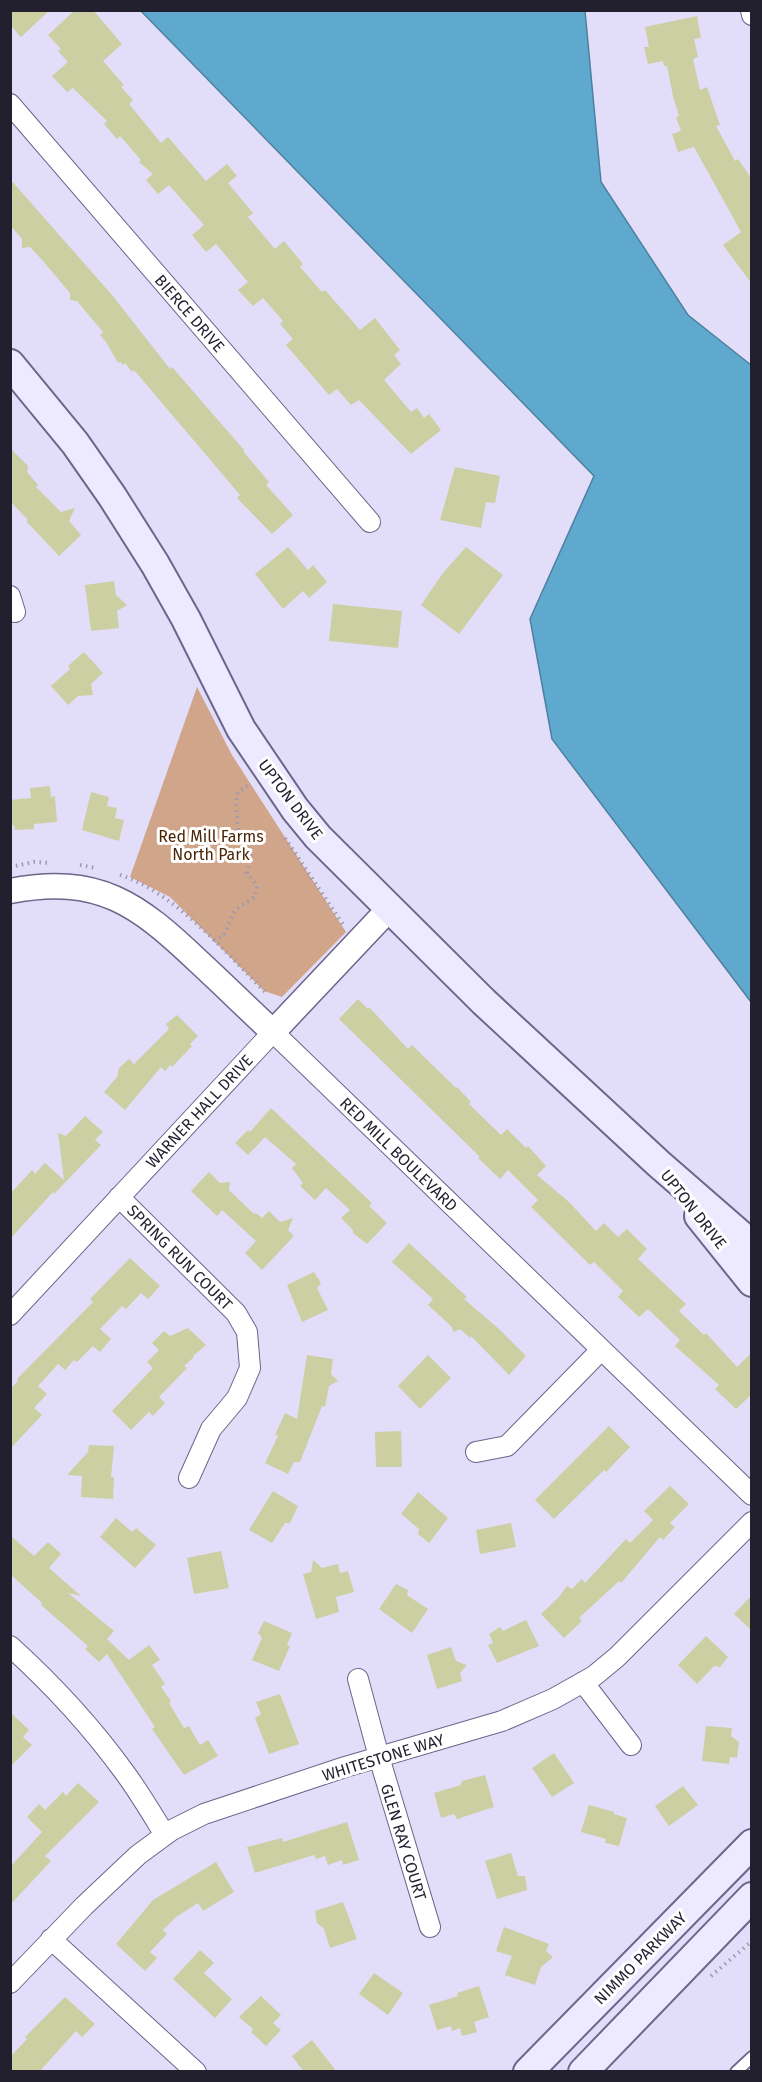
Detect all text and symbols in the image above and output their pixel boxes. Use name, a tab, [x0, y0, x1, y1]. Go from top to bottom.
street label: BIERCE DRIVE	[151, 271, 228, 356]
street label: UPTON DRIVE	[254, 755, 327, 843]
park label: Red Mill Farms North Park	[158, 827, 264, 864]
street label: WARNER HALL DRIVE	[142, 1051, 257, 1172]
street label: RED MILL BOULEVARD	[336, 1093, 461, 1215]
street label: UPTON DRIVE	[657, 1166, 731, 1253]
street label: SPRING RUN COURT	[123, 1201, 237, 1314]
street label: WHITESTONE WAY	[320, 1730, 447, 1785]
street label: GLEN RAY COURT	[377, 1782, 430, 1903]
street label: NIMMO PARKWAY	[590, 1908, 691, 2008]

